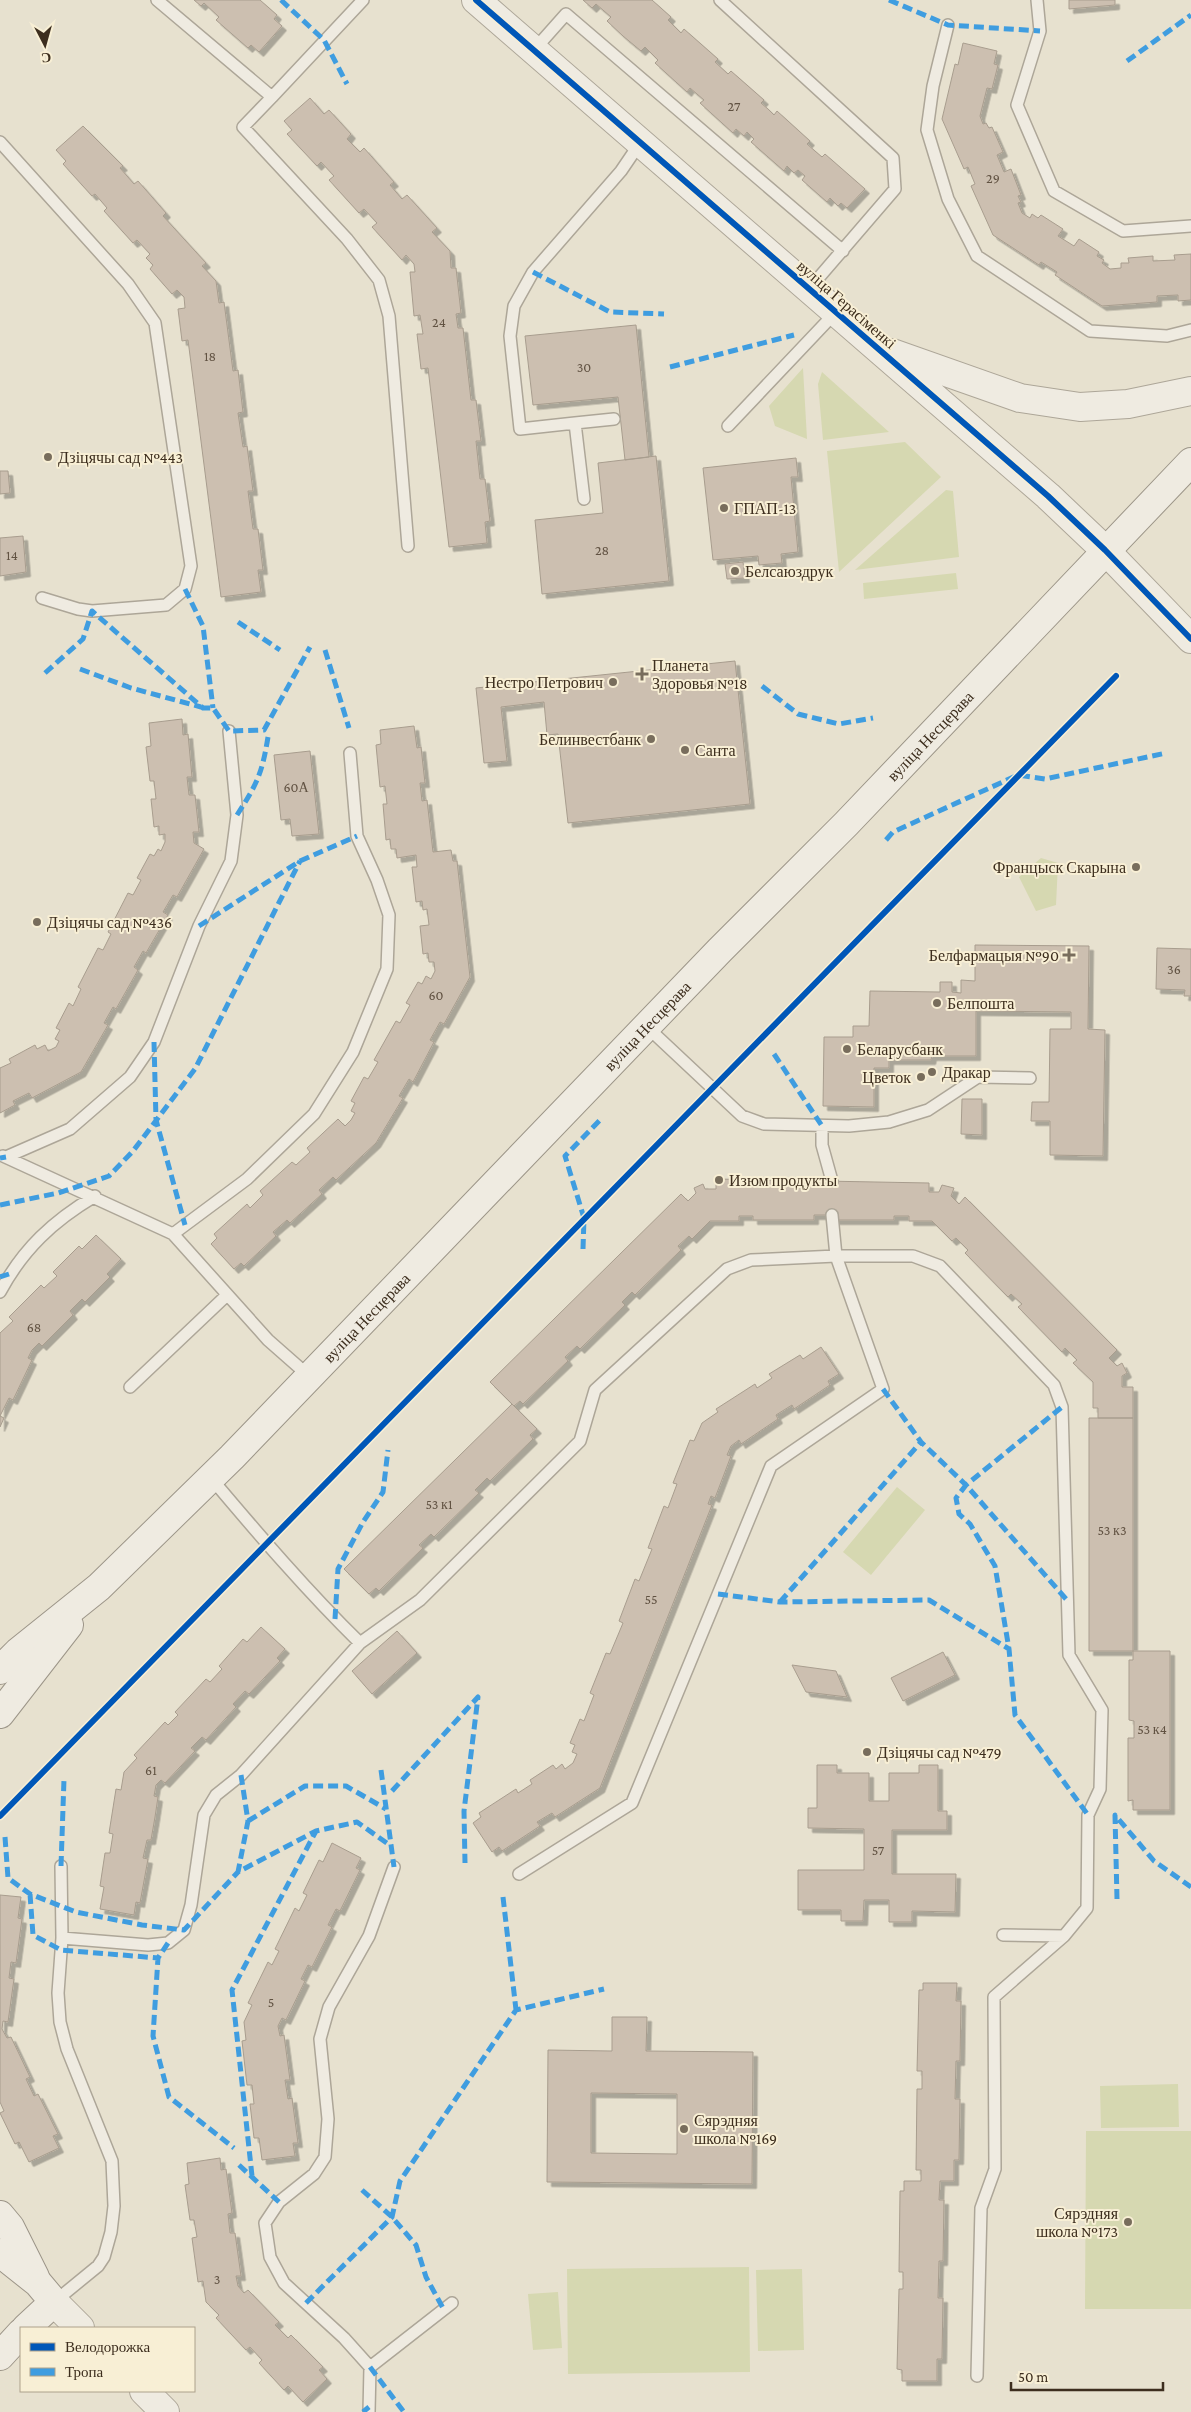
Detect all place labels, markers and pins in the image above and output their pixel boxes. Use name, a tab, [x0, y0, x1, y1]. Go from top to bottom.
place label: Дзіцячы сад №443	[58, 449, 183, 467]
marker: Дзіцячы сад №443	[42, 451, 54, 463]
place label: ГПАП-13	[734, 500, 796, 517]
marker: ГПАП-13	[718, 502, 730, 514]
place label: Белсаюздрук	[745, 563, 834, 581]
marker: Белсаюздрук	[729, 565, 741, 577]
place label: Планета Здоровья №18	[652, 657, 748, 693]
marker: Планета Здоровья №18	[636, 668, 648, 680]
place label: Нестро Петрович	[485, 674, 603, 692]
marker: Нестро Петрович	[607, 676, 619, 688]
place label: Белинвестбанк	[539, 731, 641, 748]
marker: Белинвестбанк	[645, 733, 657, 745]
place label: Санта	[695, 742, 736, 759]
marker: Санта	[679, 744, 691, 756]
place label: Францыск Скарына	[993, 859, 1126, 877]
marker: Францыск Скарына	[1130, 861, 1142, 873]
place label: Дзіцячы сад №436	[47, 914, 172, 932]
marker: Дзіцячы сад №436	[31, 916, 43, 928]
place label: Белфармацыя №90	[929, 947, 1059, 965]
marker: Белфармацыя №90	[1063, 949, 1075, 961]
place label: Белпошта	[947, 995, 1014, 1012]
marker: Белпошта	[931, 997, 943, 1009]
place label: Беларусбанк	[857, 1041, 943, 1059]
marker: Беларусбанк	[841, 1043, 853, 1055]
place label: Дракар	[942, 1064, 991, 1082]
marker: Дракар	[926, 1066, 938, 1078]
place label: Цветок	[862, 1069, 911, 1087]
marker: Цветок	[915, 1071, 927, 1083]
place label: Изюм продукты	[729, 1172, 838, 1190]
marker: Изюм продукты	[713, 1174, 725, 1186]
place label: Дзіцячы сад №479	[877, 1744, 1002, 1762]
marker: Дзіцячы сад №479	[861, 1746, 873, 1758]
place label: Сярэдняя школа №169	[694, 2112, 777, 2147]
marker: Сярэдняя школа №169	[678, 2123, 690, 2135]
place label: Сярэдняя школа №173	[1036, 2205, 1119, 2240]
marker: Сярэдняя школа №173	[1122, 2216, 1134, 2228]

